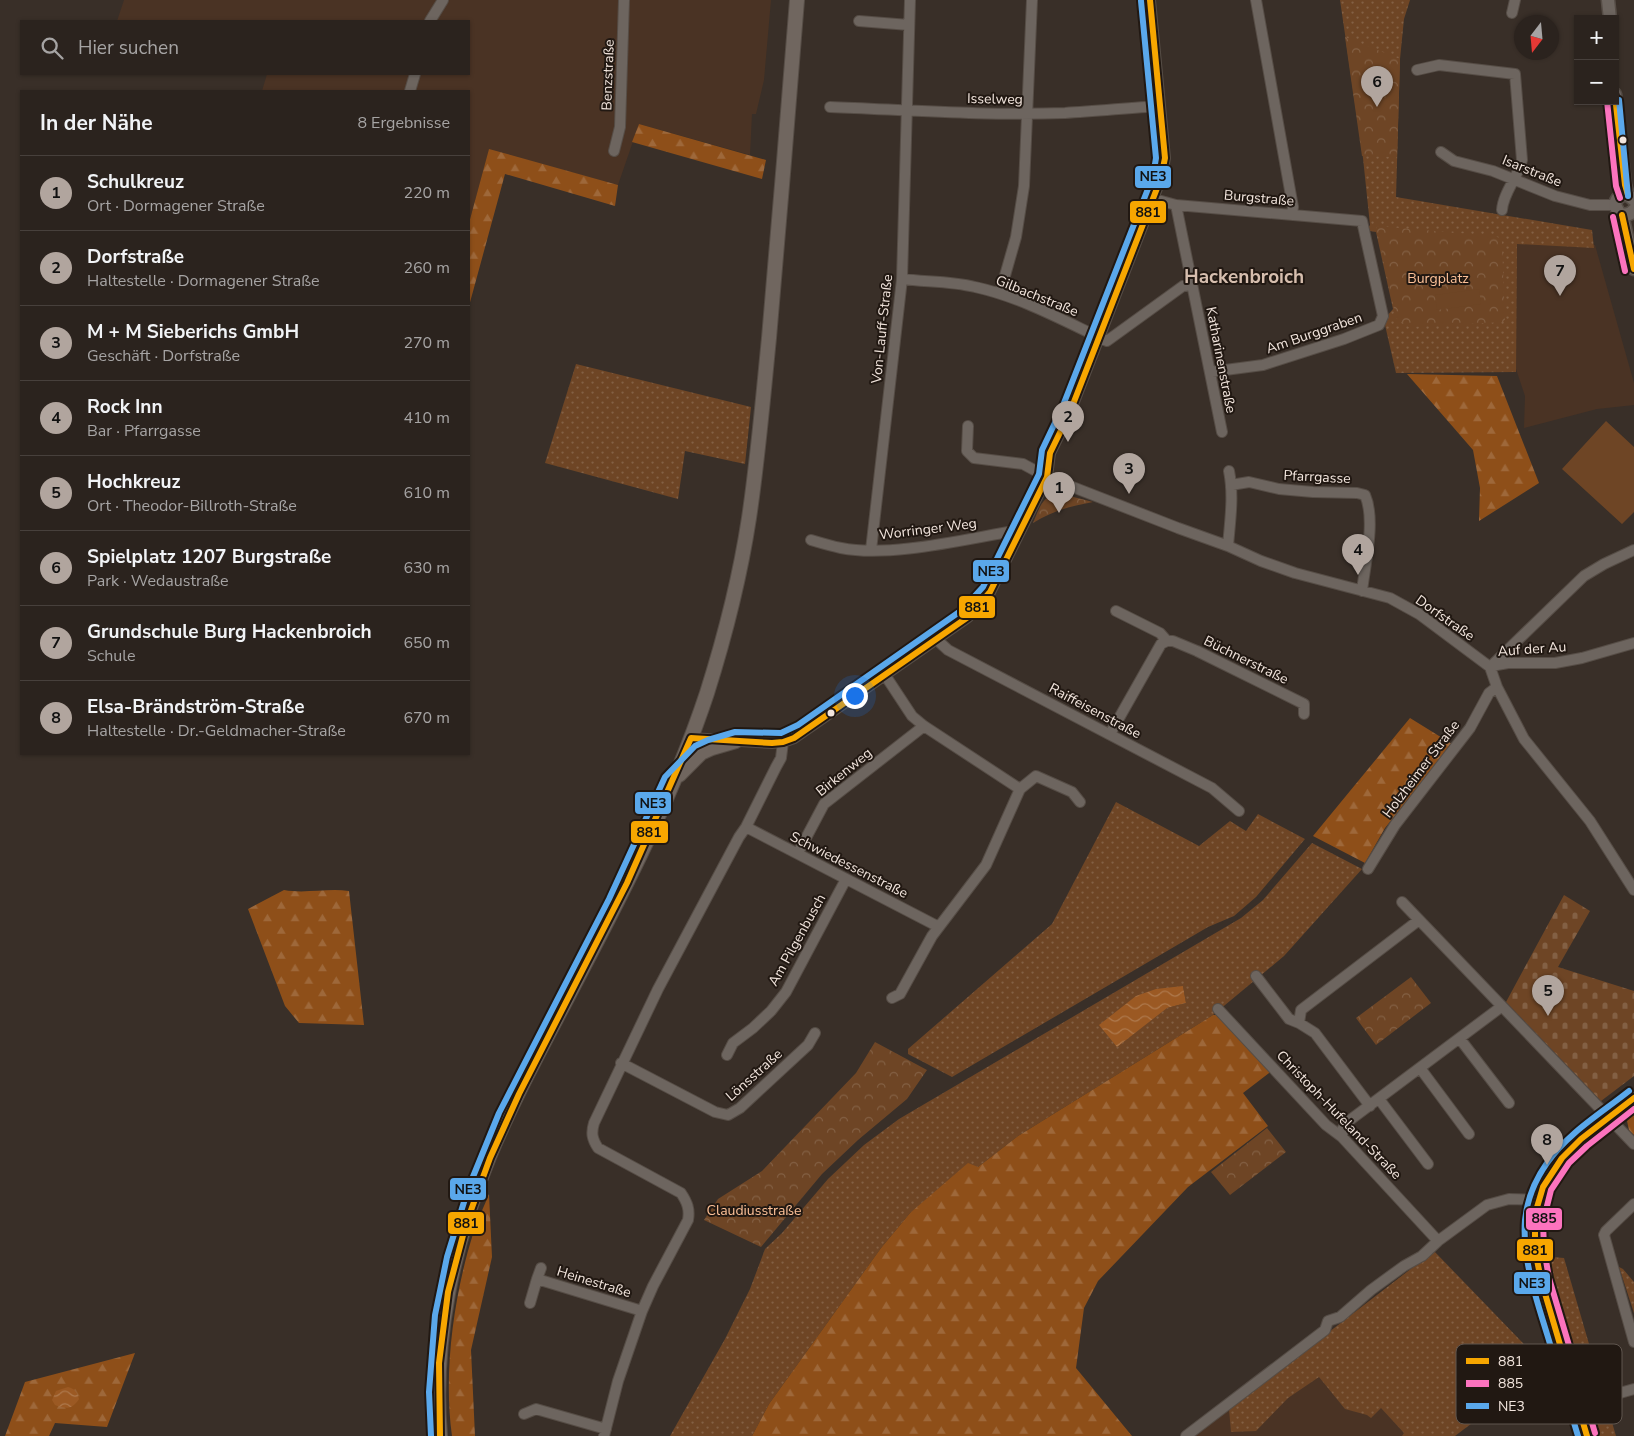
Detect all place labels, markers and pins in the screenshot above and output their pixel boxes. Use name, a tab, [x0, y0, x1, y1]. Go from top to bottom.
pin: 6	[1361, 66, 1393, 107]
unlabelled marker	[1618, 135, 1628, 145]
pin: 7	[1544, 255, 1576, 296]
pin: 2	[1052, 401, 1084, 442]
pin: 3	[1113, 453, 1145, 494]
pin: 1	[1043, 472, 1075, 513]
pin: 4	[1342, 534, 1374, 575]
unlabelled marker	[826, 708, 836, 718]
pin: 5	[1532, 975, 1564, 1016]
pin: 8	[1531, 1124, 1563, 1165]

